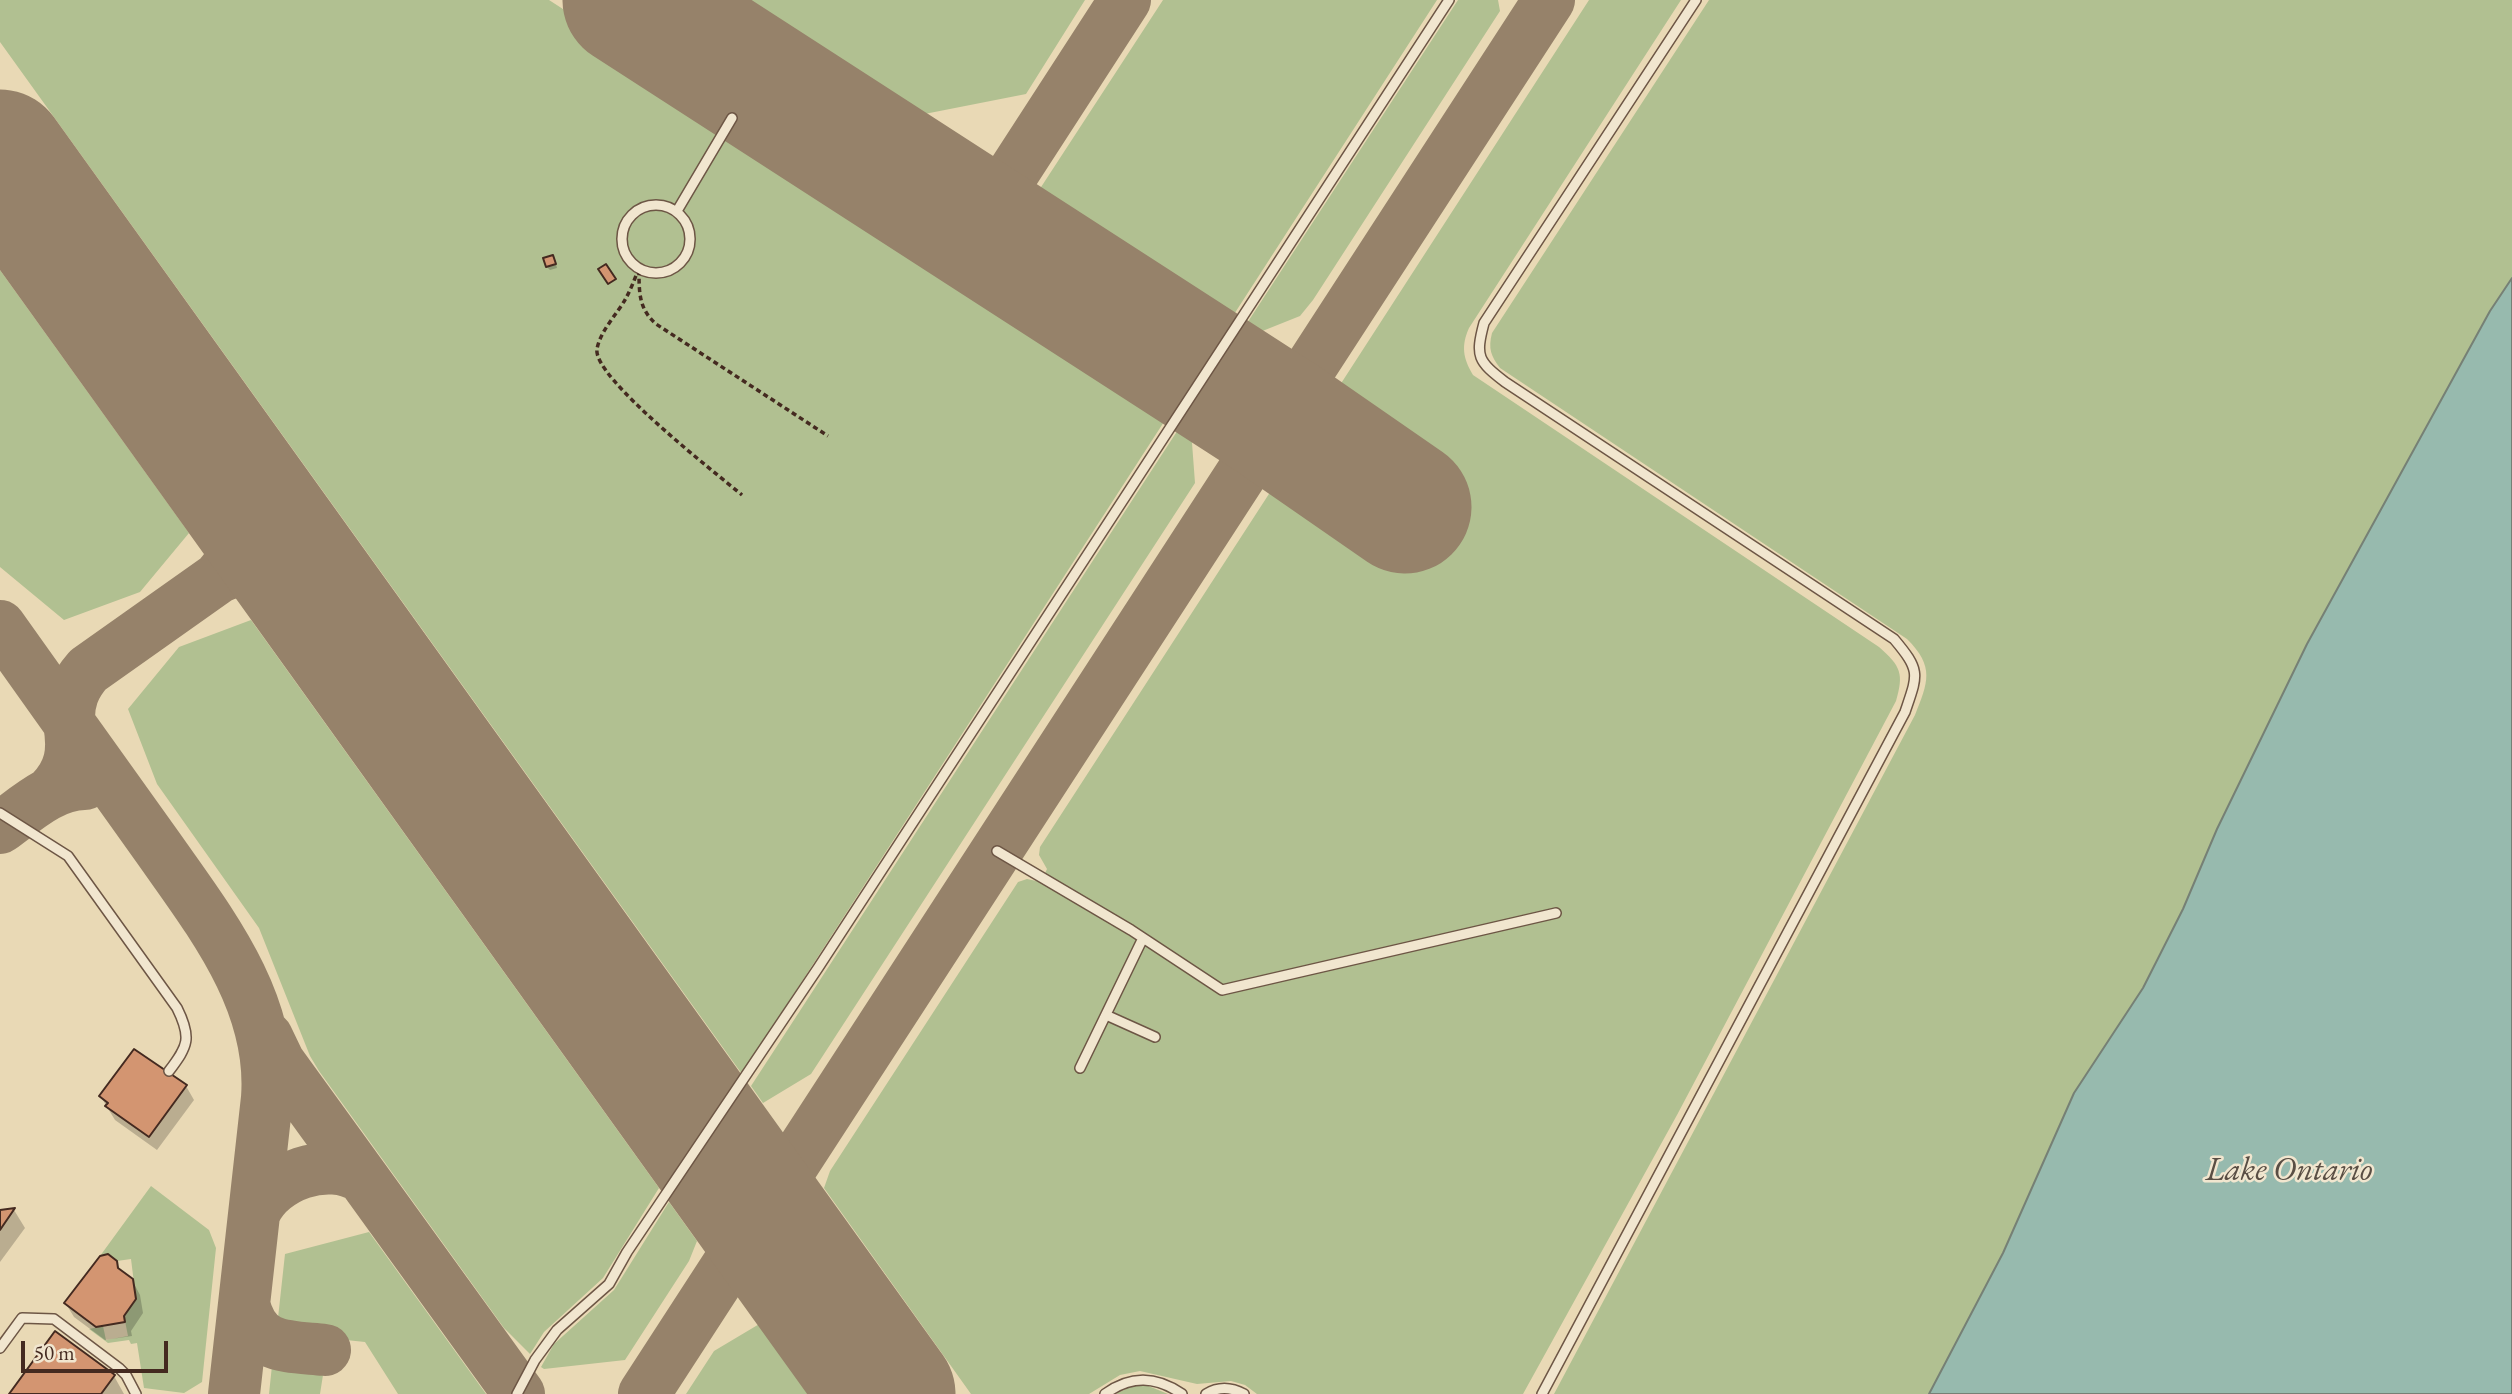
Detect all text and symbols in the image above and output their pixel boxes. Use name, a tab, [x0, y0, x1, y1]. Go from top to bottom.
water label: Lake Ontario	[2205, 1151, 2373, 1191]
scale bar	[24, 1328, 172, 1372]
text: 50 m	[34, 1339, 75, 1366]

